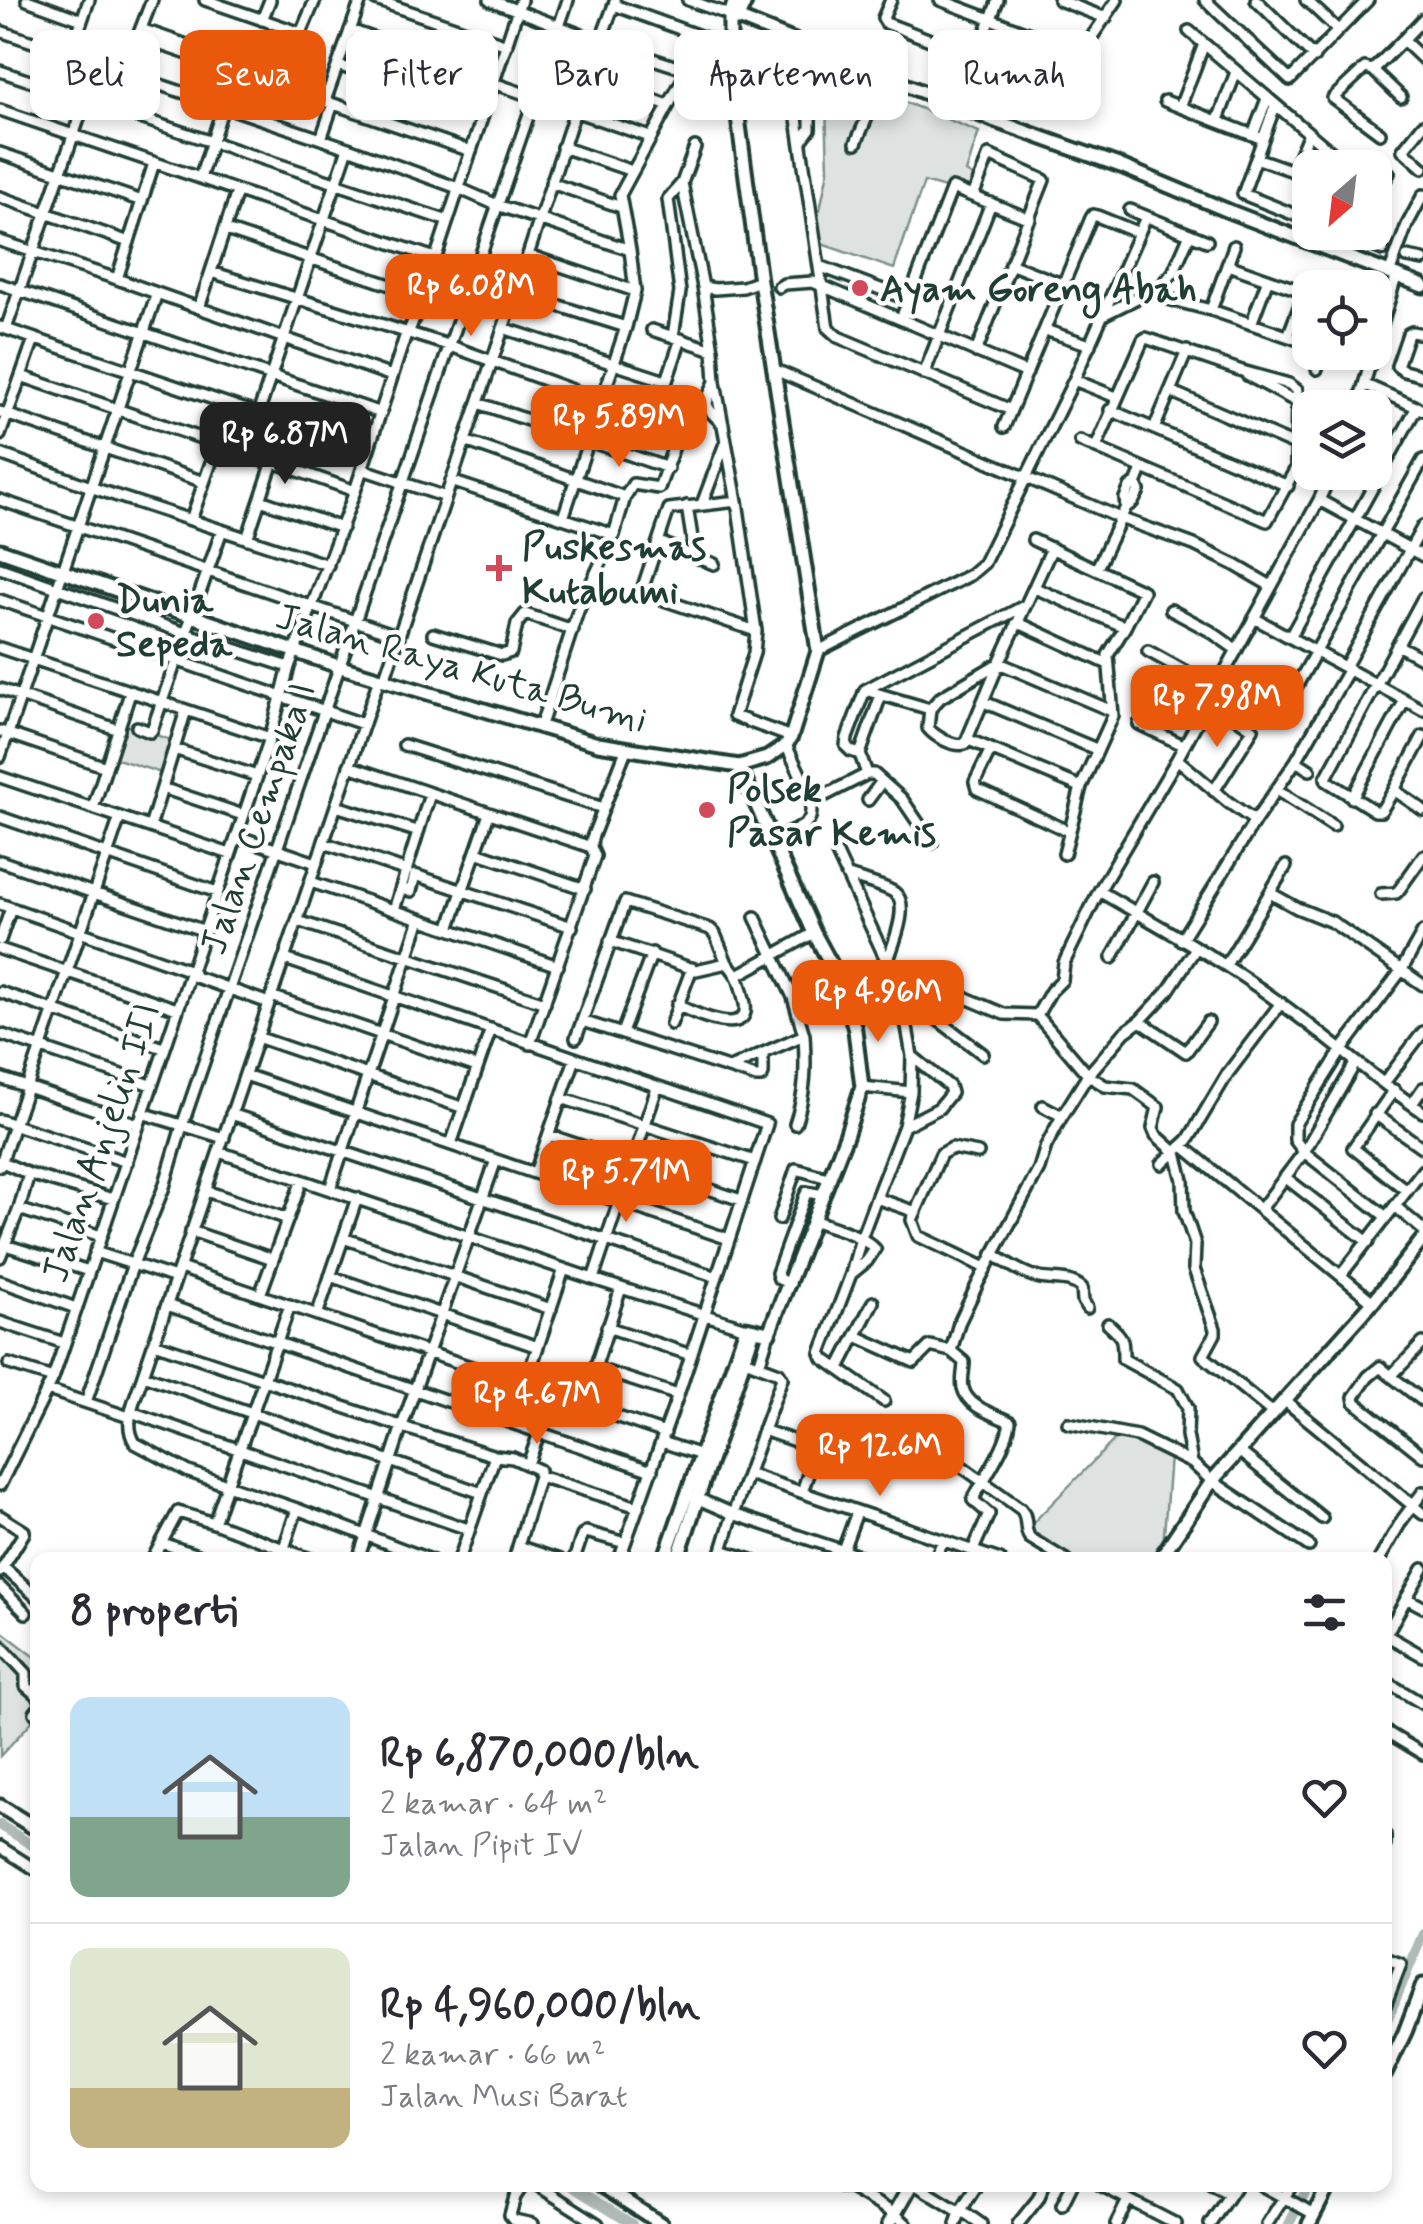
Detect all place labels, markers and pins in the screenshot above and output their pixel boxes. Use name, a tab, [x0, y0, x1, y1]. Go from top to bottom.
pin: Rp 6.08M	[368, 254, 574, 339]
place label: Ayam Goreng Abah	[880, 266, 1197, 319]
marker: Ayam Goreng Abah	[849, 277, 871, 299]
pin: Rp 5.89M	[516, 385, 722, 470]
pin: Rp 6.87M	[182, 402, 388, 487]
place label: Puskesmas Kutabumi	[522, 524, 706, 617]
marker: Puskesmas Kutabumi	[486, 555, 512, 581]
place label: Dunia Sepeda	[116, 577, 233, 670]
marker: Dunia Sepeda	[85, 610, 107, 632]
pin: Rp 7.98M	[1114, 665, 1320, 750]
place label: Polsek Pasar Kemis	[727, 766, 936, 859]
marker: Polsek Pasar Kemis	[696, 799, 718, 821]
pin: Rp 4.96M	[775, 960, 981, 1045]
pin: Rp 5.71M	[523, 1140, 729, 1225]
pin: Rp 4.67M	[434, 1362, 640, 1447]
pin: Rp 12.6M	[777, 1414, 983, 1499]

